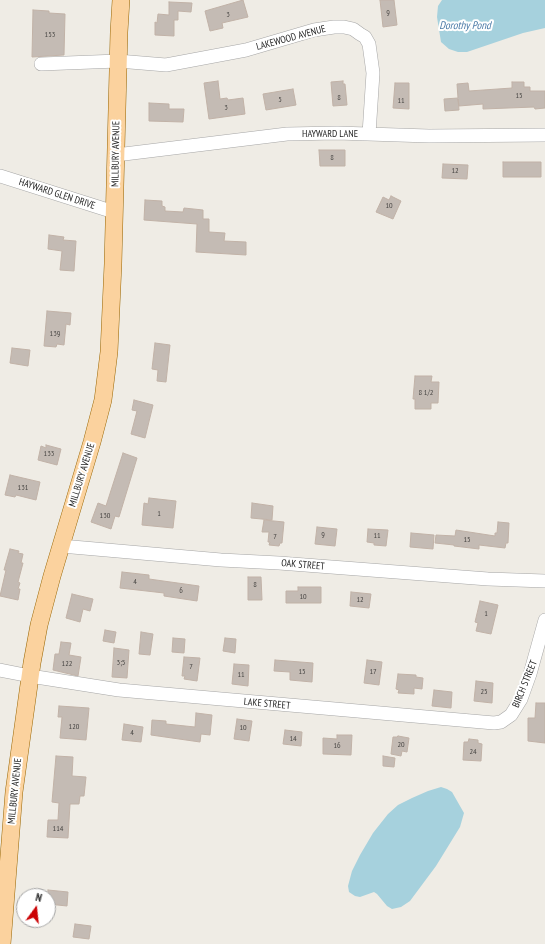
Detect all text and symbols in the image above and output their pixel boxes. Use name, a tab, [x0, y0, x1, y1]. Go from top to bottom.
house number: 9	[386, 8, 390, 18]
house number: 3	[226, 10, 230, 20]
water label: Dorothy Pond	[439, 19, 491, 33]
street label: LAKEWOOD AVENUE	[255, 23, 327, 53]
house number: 153	[45, 30, 55, 40]
house number: 15	[515, 91, 523, 101]
house number: 8	[337, 93, 341, 103]
house number: 5	[278, 95, 282, 105]
house number: 11	[397, 96, 405, 106]
house number: 3	[224, 103, 228, 113]
street label: MILLBURY AVENUE	[109, 121, 123, 187]
street label: HAYWARD LANE	[302, 128, 358, 140]
house number: 8	[330, 153, 334, 163]
house number: 12	[451, 166, 459, 176]
street label: HAYWARD GLEN DRIVE	[17, 176, 97, 212]
house number: 10	[385, 201, 393, 211]
house number: 139	[50, 329, 60, 339]
house number: 8 1/2	[419, 388, 433, 398]
street label: MILLBURY AVENUE	[67, 442, 97, 508]
house number: 133	[44, 449, 54, 459]
house number: 131	[18, 483, 28, 493]
house number: 1	[157, 509, 161, 519]
house number: 130	[100, 511, 110, 521]
house number: 9	[321, 530, 325, 540]
house number: 11	[373, 531, 381, 541]
house number: 7	[273, 532, 277, 542]
house number: 15	[463, 535, 471, 545]
street label: OAK STREET	[281, 557, 325, 573]
house number: 4	[133, 577, 137, 587]
house number: 8	[253, 580, 257, 590]
house number: 6	[179, 586, 183, 596]
house number: 10	[299, 592, 307, 602]
house number: 12	[356, 595, 364, 605]
house number: 1	[484, 609, 488, 619]
house number: 3;5	[117, 658, 125, 668]
street label: BIRCH STREET	[510, 658, 540, 710]
house number: 122	[62, 659, 72, 669]
house number: 7	[189, 662, 193, 672]
house number: 15	[298, 667, 306, 677]
house number: 17	[369, 667, 377, 677]
house number: 11	[237, 670, 245, 680]
house number: 25	[480, 687, 488, 697]
street label: LAKE STREET	[243, 696, 291, 712]
house number: 120	[69, 722, 79, 732]
house number: 10	[239, 723, 247, 733]
house number: 4	[130, 728, 134, 738]
house number: 14	[289, 734, 297, 744]
house number: 20	[397, 740, 405, 750]
house number: 16	[333, 741, 341, 751]
house number: 24	[469, 747, 477, 757]
street label: MILLBURY AVENUE	[6, 758, 24, 824]
house number: 114	[53, 824, 63, 834]
north arrow	[16, 888, 56, 928]
text: N	[34, 890, 44, 905]

